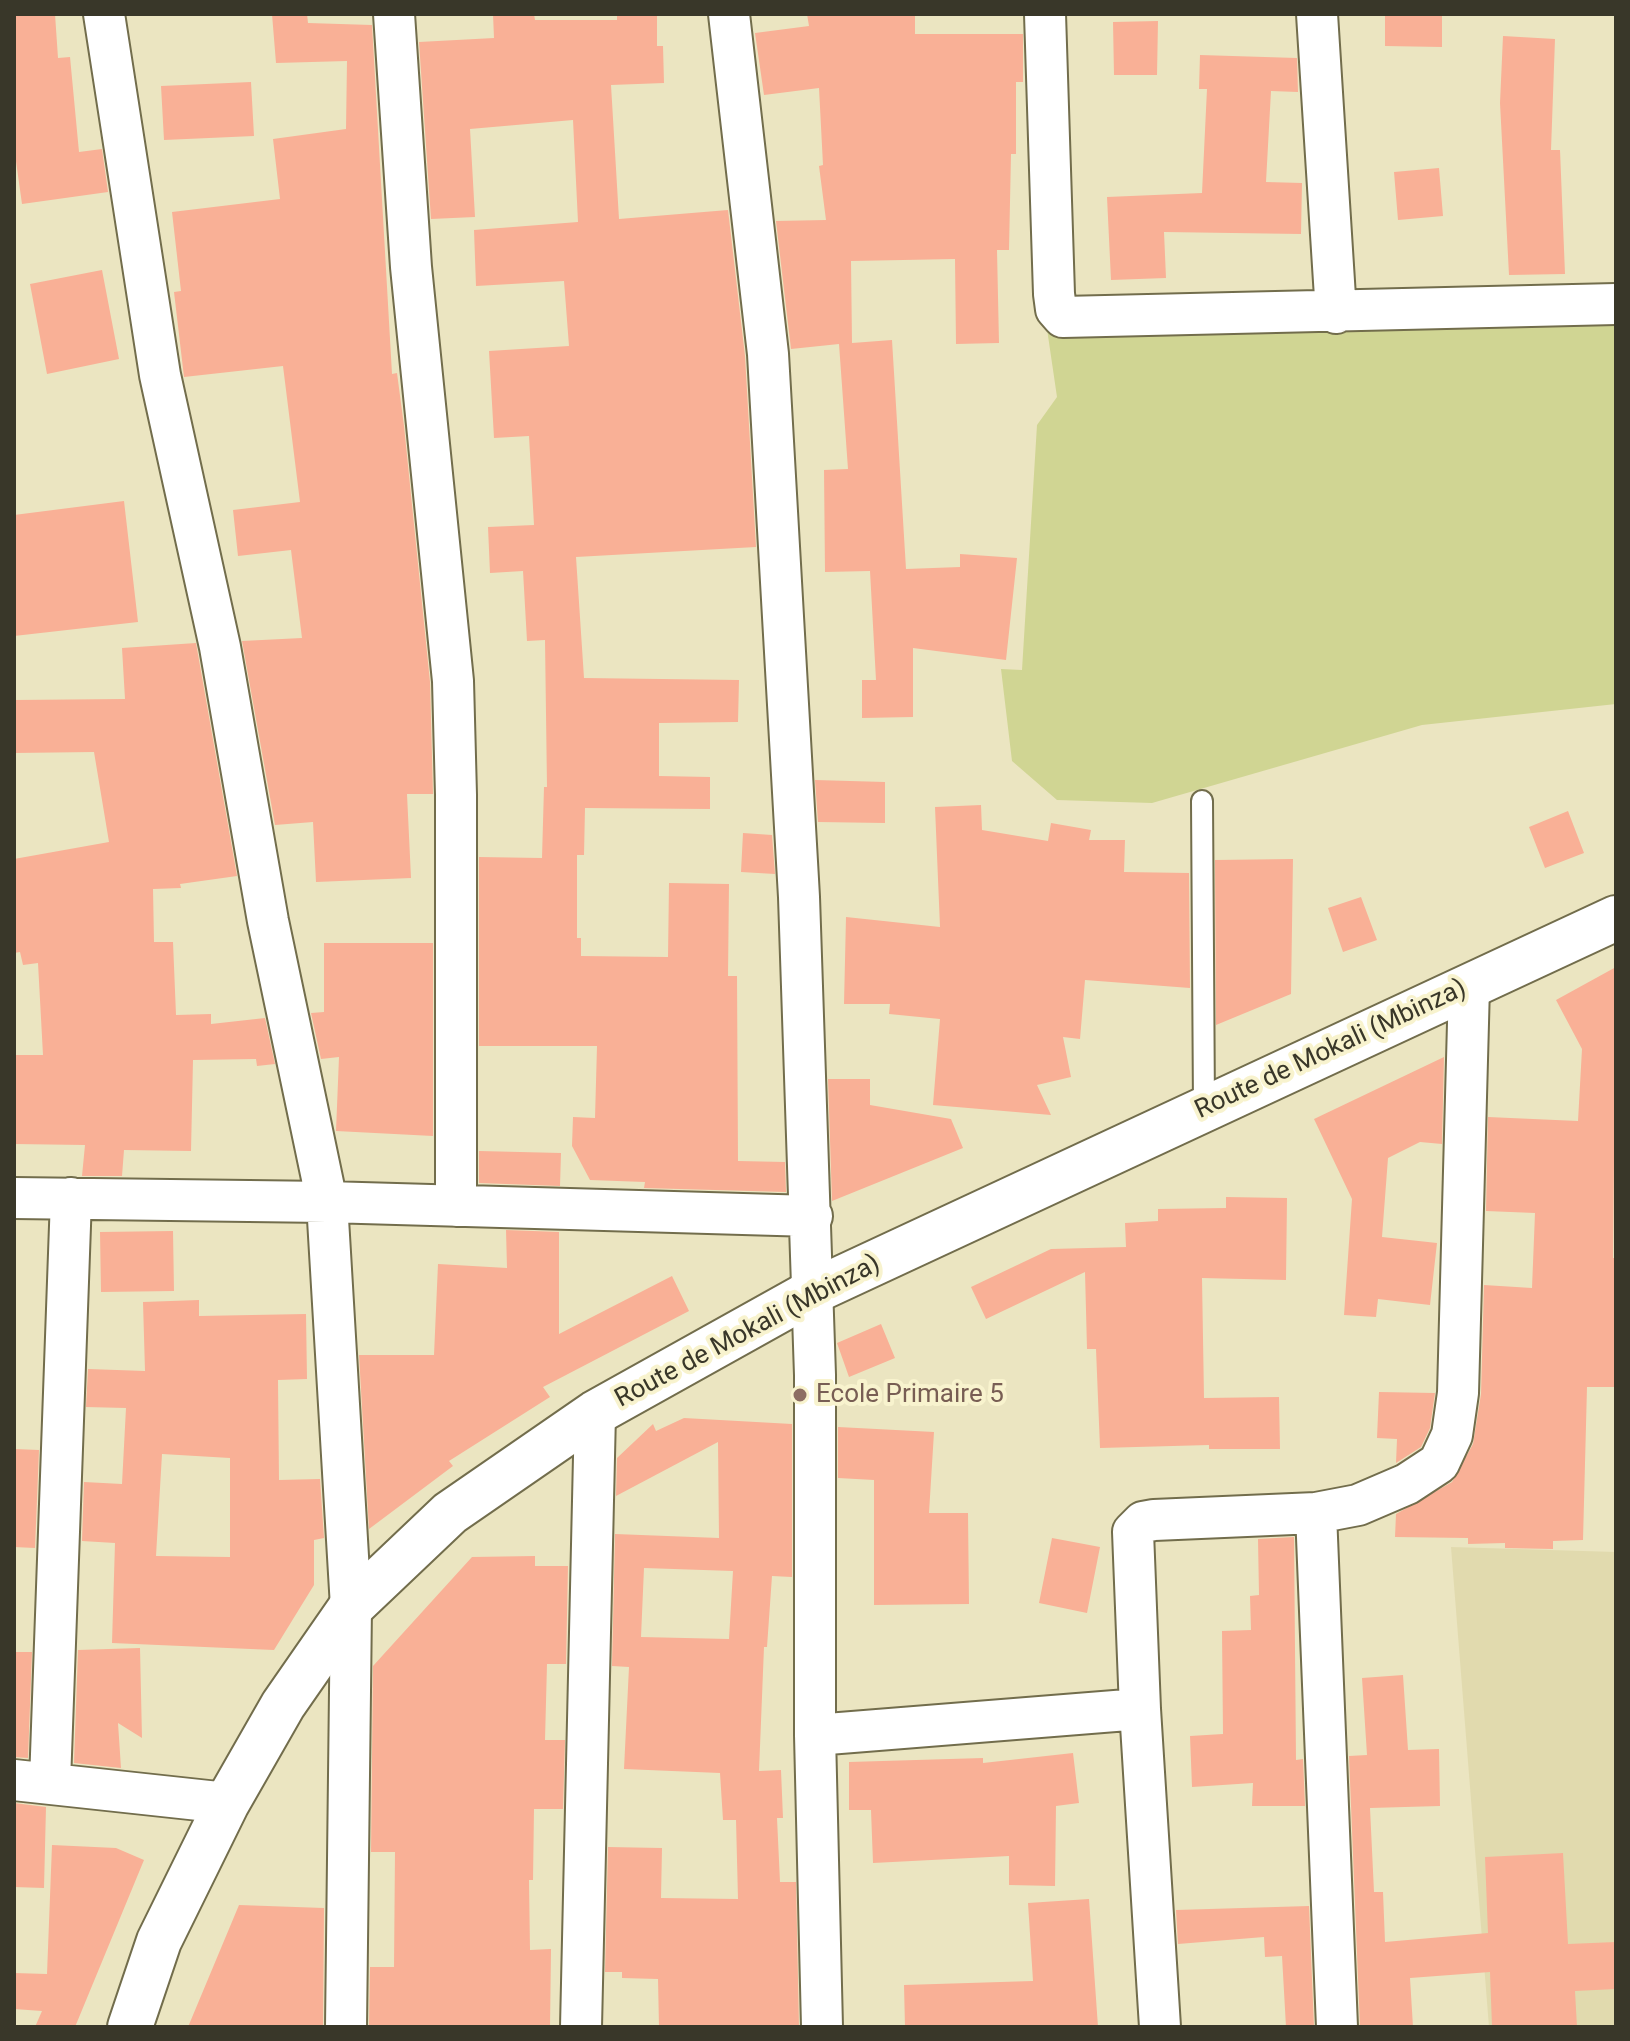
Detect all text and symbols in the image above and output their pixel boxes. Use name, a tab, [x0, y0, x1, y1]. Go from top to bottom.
street label: Route de Mokali (Mbinza)	[1190, 973, 1472, 1127]
street label: Route de Mokali (Mbinza)	[610, 1249, 886, 1415]
place label: Ecole Primaire 5	[816, 1379, 1004, 1411]
marker: Ecole Primaire 5	[791, 1386, 809, 1404]

